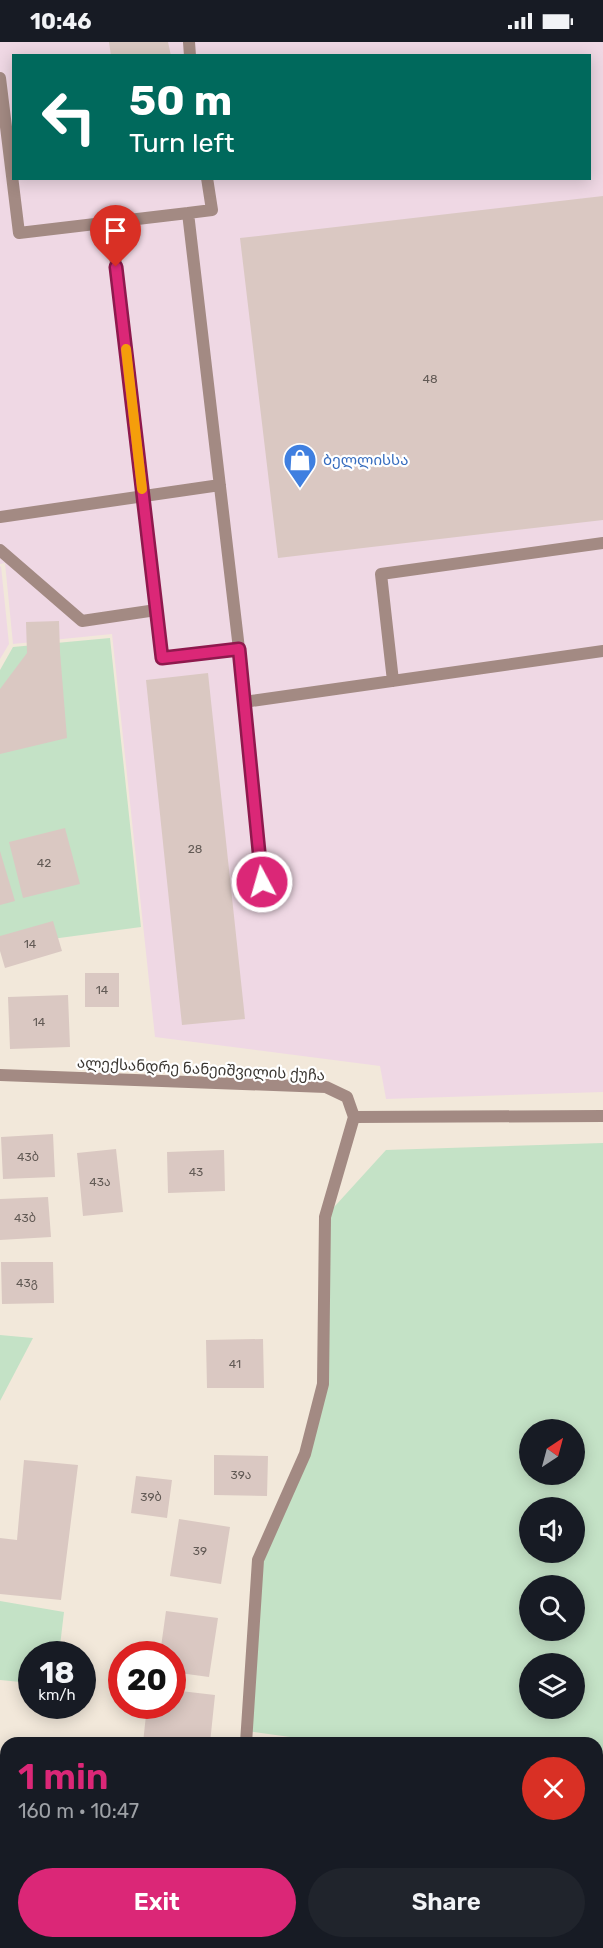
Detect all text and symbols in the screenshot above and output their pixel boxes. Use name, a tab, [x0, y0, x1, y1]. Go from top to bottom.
text: 10:46	[30, 8, 92, 35]
text: 50 m	[129, 76, 232, 126]
icon: left	[30, 78, 108, 156]
text: Turn left	[129, 127, 234, 159]
pin	[90, 205, 141, 267]
icon: arrive	[99, 214, 132, 247]
house number: 48	[422, 372, 438, 386]
shop icon: ბელლისსა	[282, 442, 318, 489]
place label: ბელლისსა	[323, 451, 408, 469]
house number: 28	[188, 842, 202, 856]
position arrow	[230, 850, 294, 914]
house number: 42	[37, 856, 51, 870]
house number: 14	[24, 937, 37, 951]
house number: 14	[96, 983, 109, 997]
house number: 14	[33, 1015, 46, 1029]
street label: ალექსანდრე ნანეიშვილის ქუჩა	[77, 1054, 325, 1084]
house number: 43ბ	[17, 1150, 39, 1164]
house number: 43	[189, 1165, 203, 1179]
house number: 43ა	[89, 1175, 111, 1189]
house number: 43ბ	[14, 1211, 36, 1225]
house number: 43გ	[16, 1276, 38, 1290]
house number: 41	[229, 1357, 241, 1371]
north arrow	[519, 1419, 585, 1485]
map controls	[519, 1419, 585, 1719]
house number: 39ა	[231, 1468, 251, 1482]
house number: 39ბ	[140, 1490, 162, 1504]
button: sound	[519, 1497, 585, 1563]
house number: 39	[193, 1544, 207, 1558]
button: search	[519, 1575, 585, 1641]
speed limit sign: 20	[108, 1641, 186, 1719]
button: layers	[519, 1653, 585, 1719]
text: 18	[39, 1655, 75, 1691]
text: km/h	[38, 1686, 76, 1704]
text: 1 min	[18, 1755, 109, 1798]
button: close	[522, 1757, 585, 1820]
text: 160 m · 10:47	[18, 1799, 139, 1823]
button: Exit	[18, 1868, 296, 1937]
button: Share	[308, 1868, 585, 1937]

